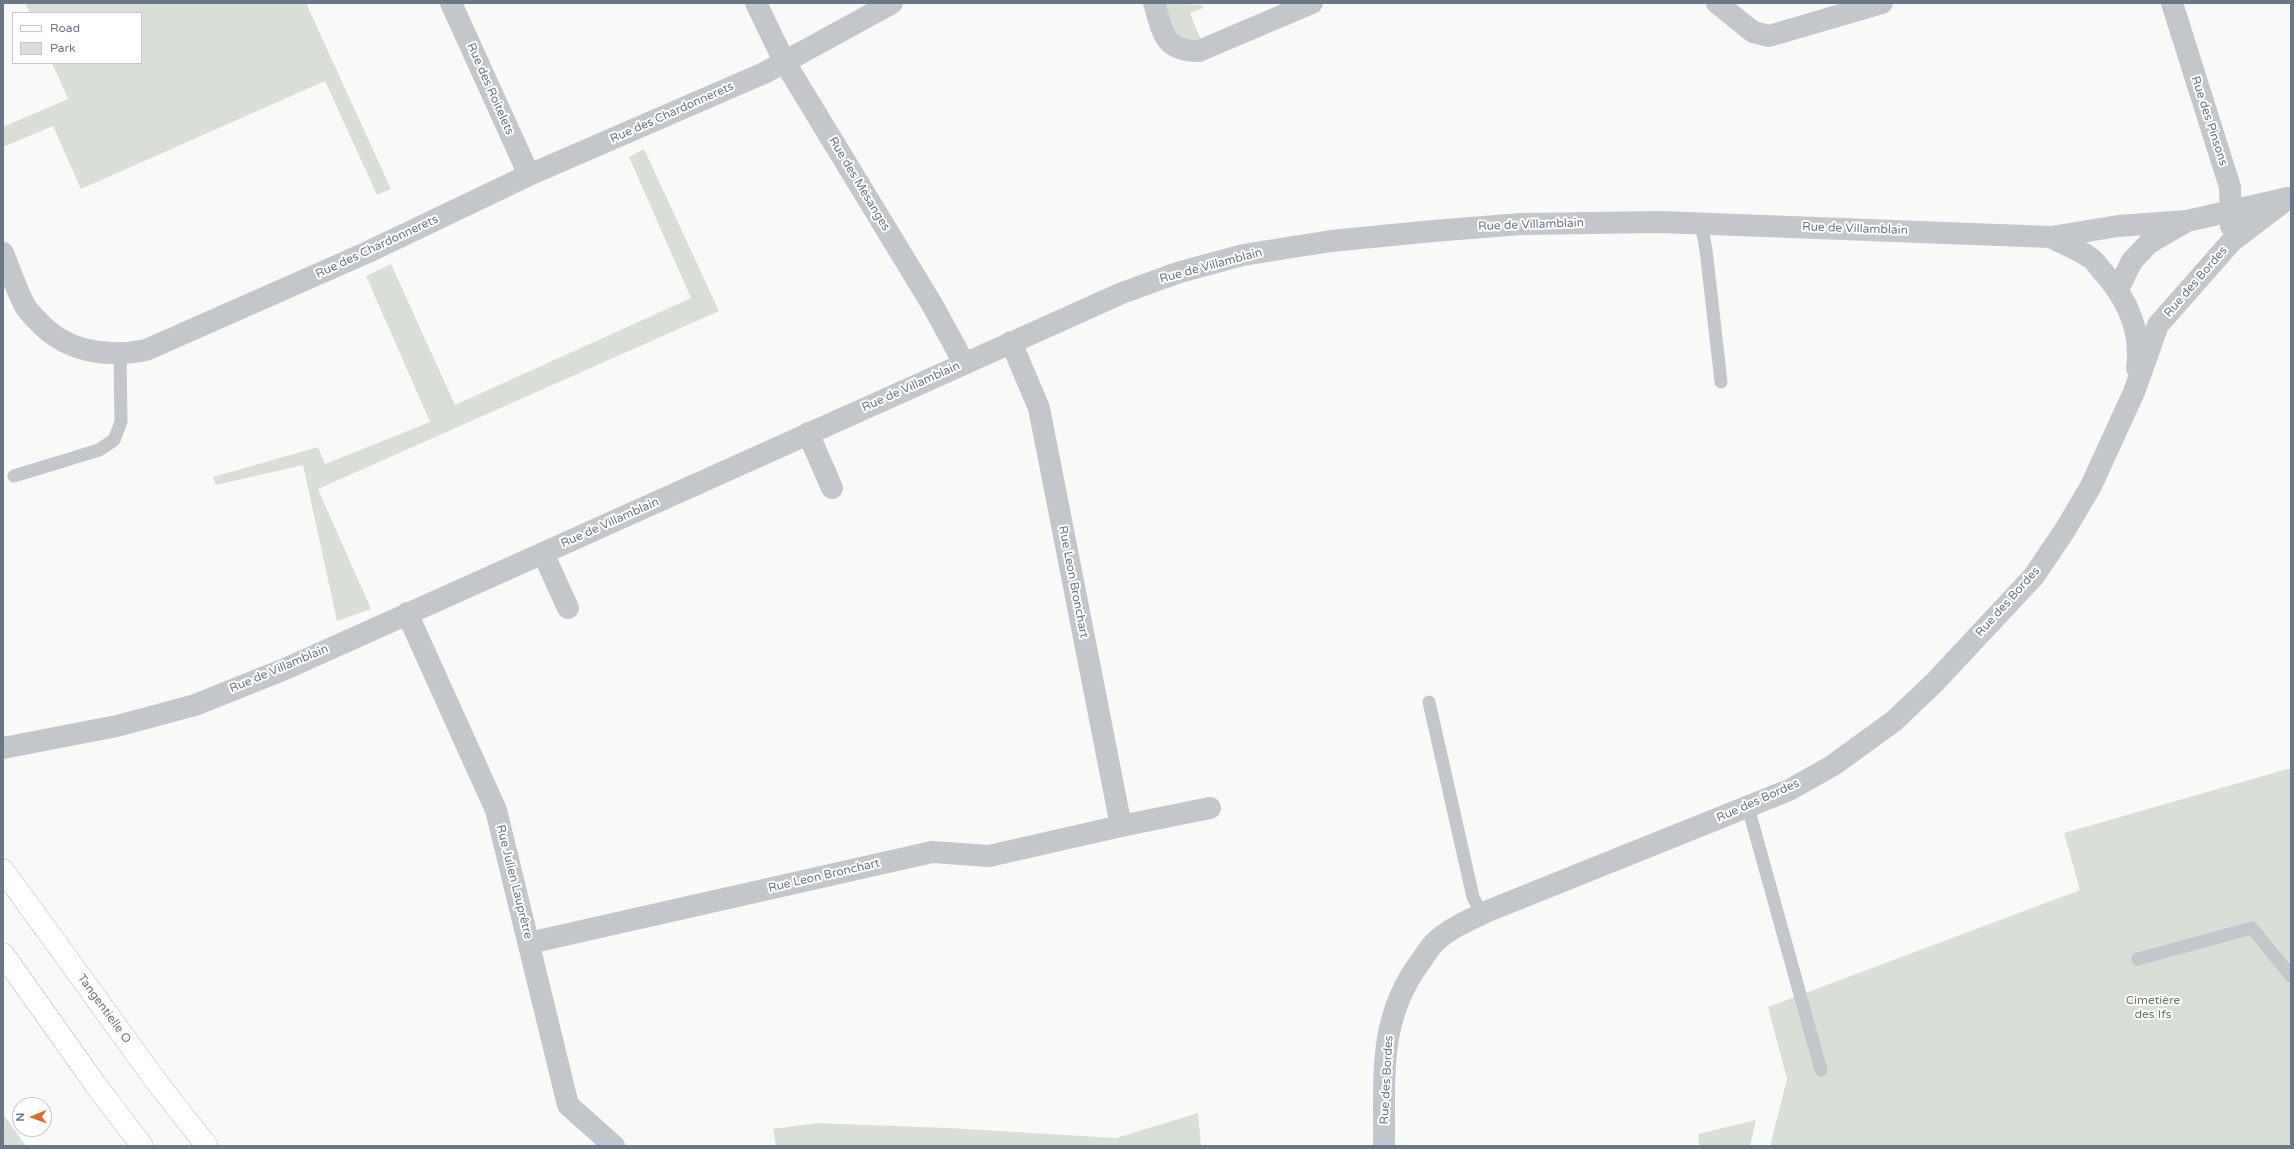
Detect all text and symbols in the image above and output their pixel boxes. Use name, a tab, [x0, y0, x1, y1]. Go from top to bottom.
legend	[12, 12, 142, 64]
text: Road	[50, 21, 80, 35]
text: Park	[50, 41, 76, 55]
street label: Rue des Roitelets	[463, 41, 517, 137]
street label: Rue des Pinsons	[2188, 74, 2230, 168]
street label: Rue des Chardonnerets	[608, 79, 736, 147]
street label: Rue des Mésanges	[825, 134, 893, 234]
street label: Rue des Chardonnerets	[313, 212, 441, 282]
street label: Rue de Villamblain	[1478, 216, 1584, 234]
street label: Rue de Villamblain	[1802, 220, 1908, 238]
street label: Rue des Bordes	[2161, 244, 2231, 320]
street label: Rue de Villamblain	[1158, 245, 1264, 287]
street label: Rue de Villamblain	[860, 359, 962, 415]
street label: Rue de Villamblain	[559, 495, 661, 551]
street label: Rue Leon Bronchart	[1055, 525, 1091, 639]
street label: Rue des Bordes	[1973, 564, 2043, 640]
street label: Rue de Villamblain	[228, 642, 330, 696]
street label: Rue des Bordes	[1714, 776, 1802, 826]
street label: Rue Julien Lauprêtre	[493, 823, 535, 941]
street label: Rue Leon Bronchart	[767, 856, 881, 896]
street label: Tangentielle O	[74, 972, 134, 1046]
park label: Cimetière des Ifs	[2126, 994, 2180, 1022]
street label: Rue des Bordes	[1377, 1035, 1397, 1125]
north arrow	[12, 1097, 52, 1137]
text: N	[14, 1113, 27, 1122]

